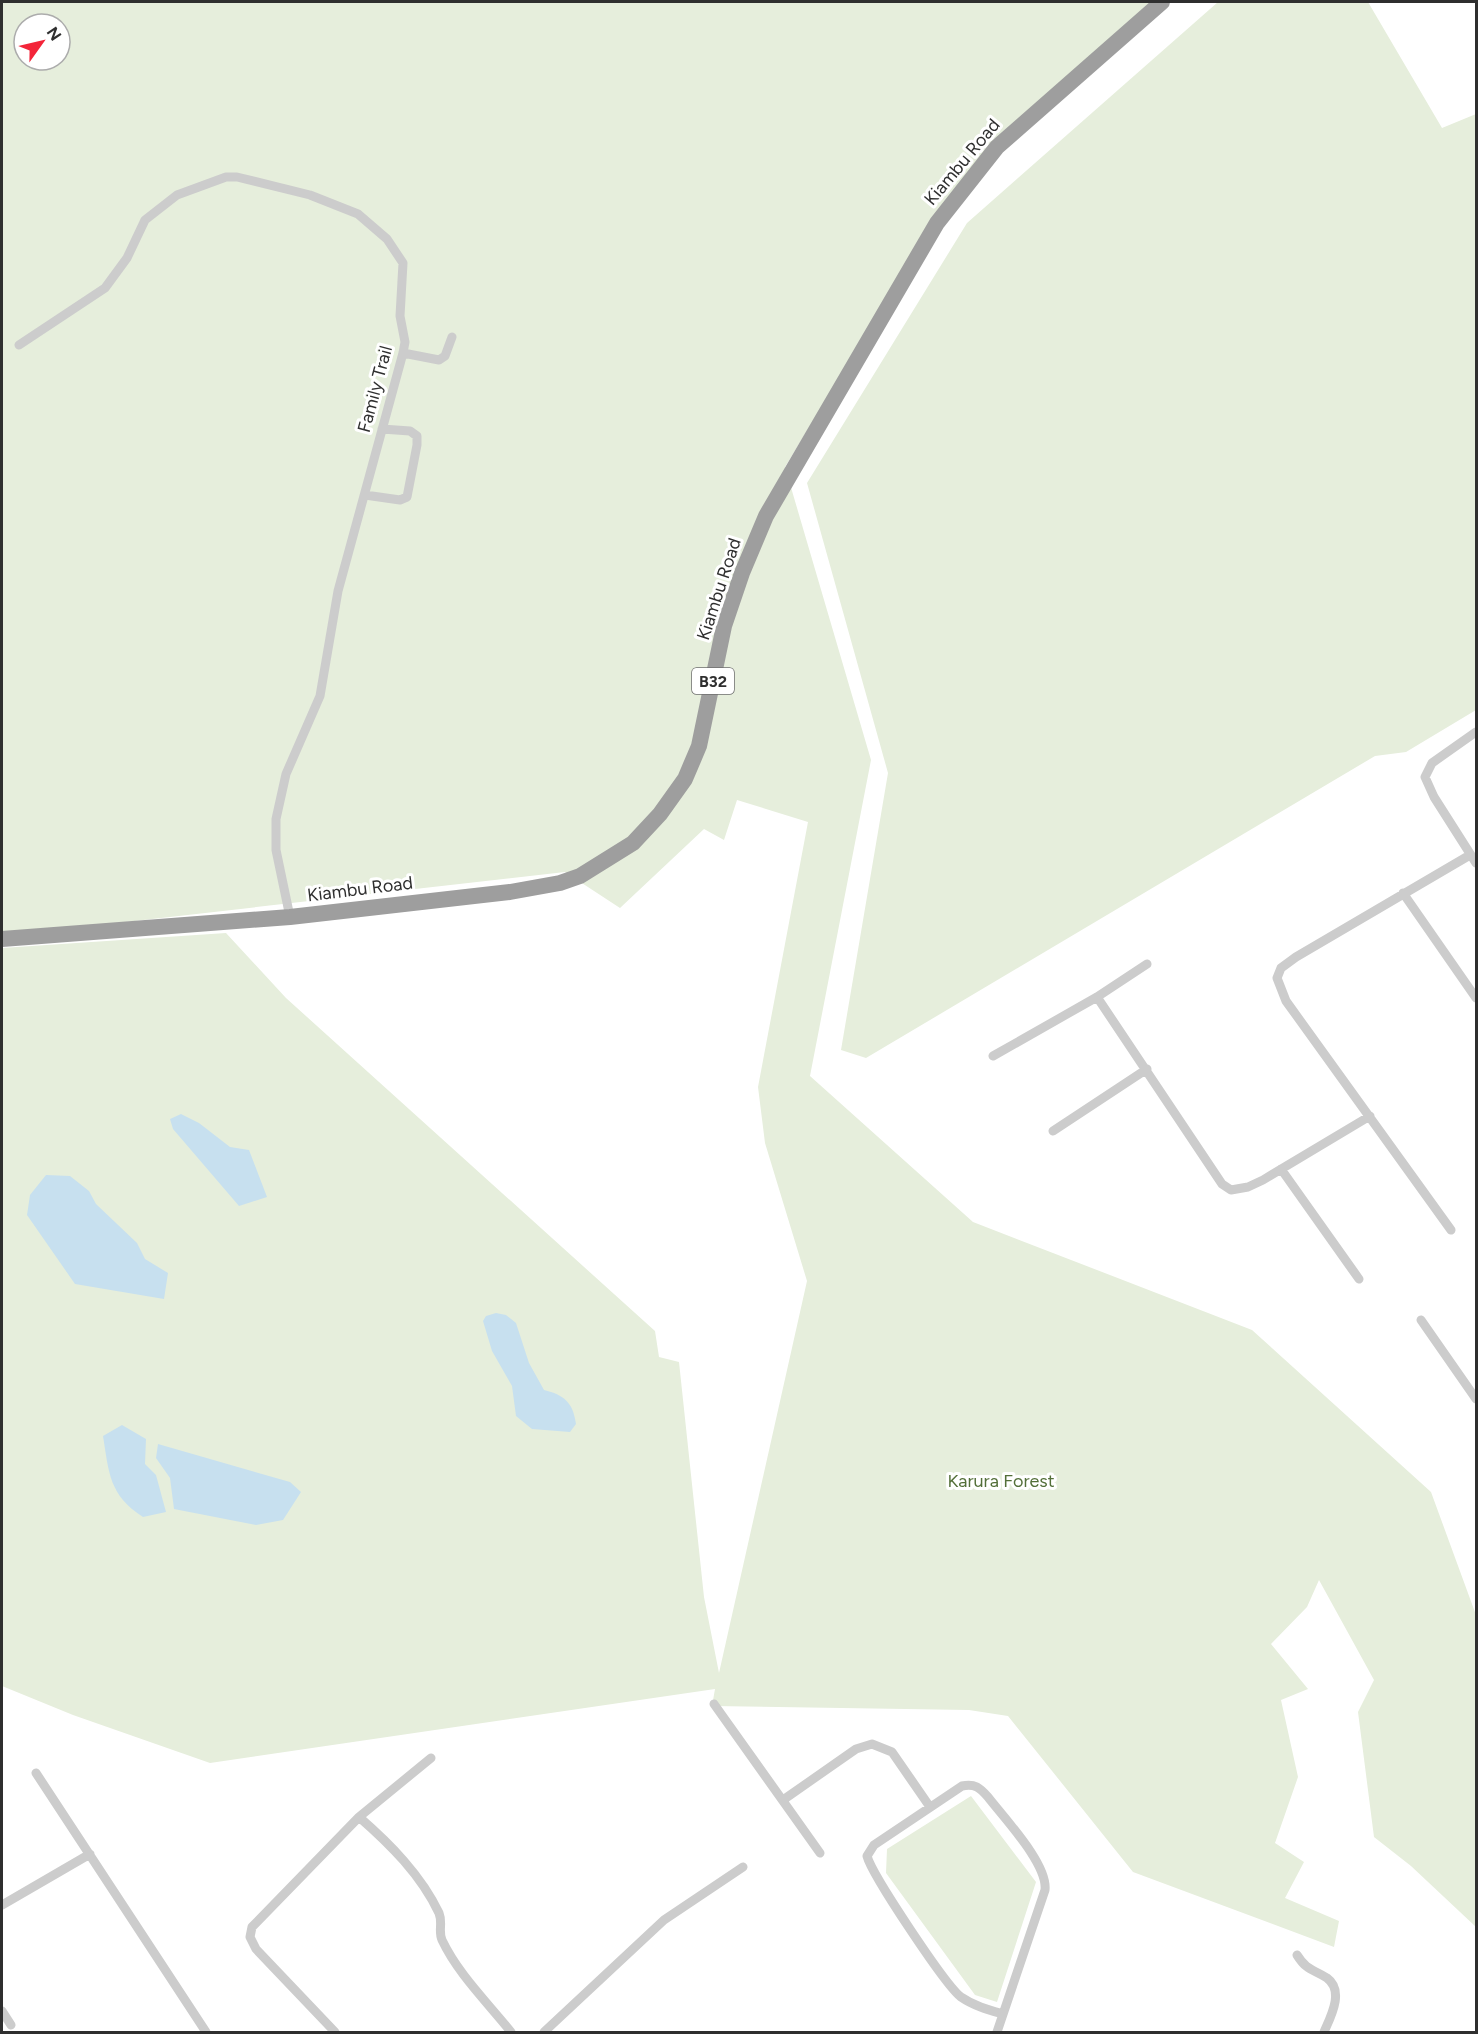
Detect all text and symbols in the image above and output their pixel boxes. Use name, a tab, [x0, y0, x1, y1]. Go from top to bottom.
north arrow	[12, 12, 72, 72]
text: N	[43, 23, 65, 44]
street label: Kiambu Road	[919, 114, 1005, 210]
street label: Family Trail	[353, 343, 397, 435]
street label: Kiambu Road	[692, 535, 746, 643]
road number: B32	[692, 668, 734, 694]
street label: Kiambu Road	[306, 872, 414, 906]
park label: Karura Forest	[947, 1470, 1055, 1492]

